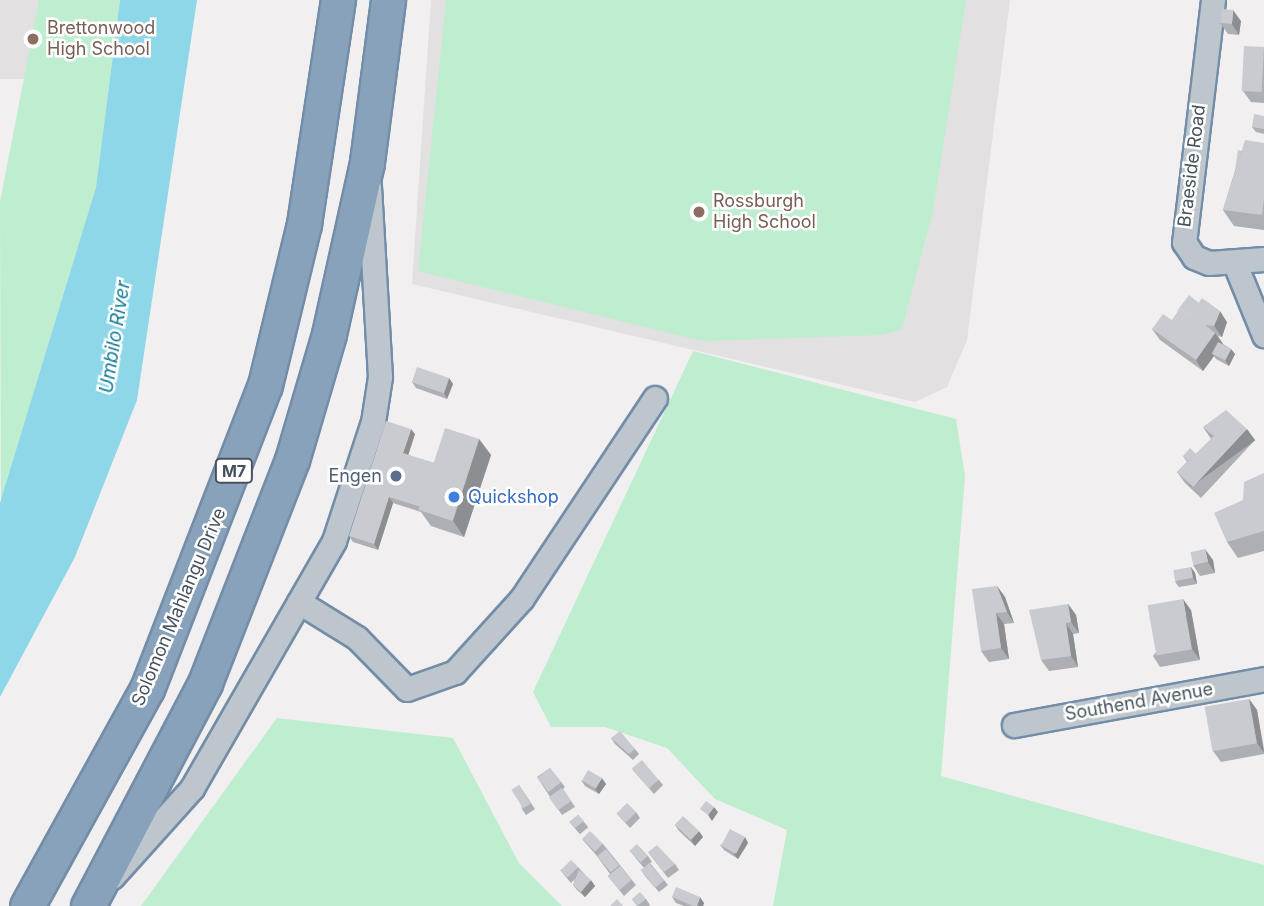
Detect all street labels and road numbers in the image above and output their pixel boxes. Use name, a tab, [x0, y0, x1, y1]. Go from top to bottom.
street label: Braeside Road	[1174, 104, 1210, 228]
road number: M7	[215, 458, 253, 484]
street label: Solomon Mahlangu Drive	[127, 505, 231, 709]
street label: Southend Avenue	[1063, 678, 1215, 726]

